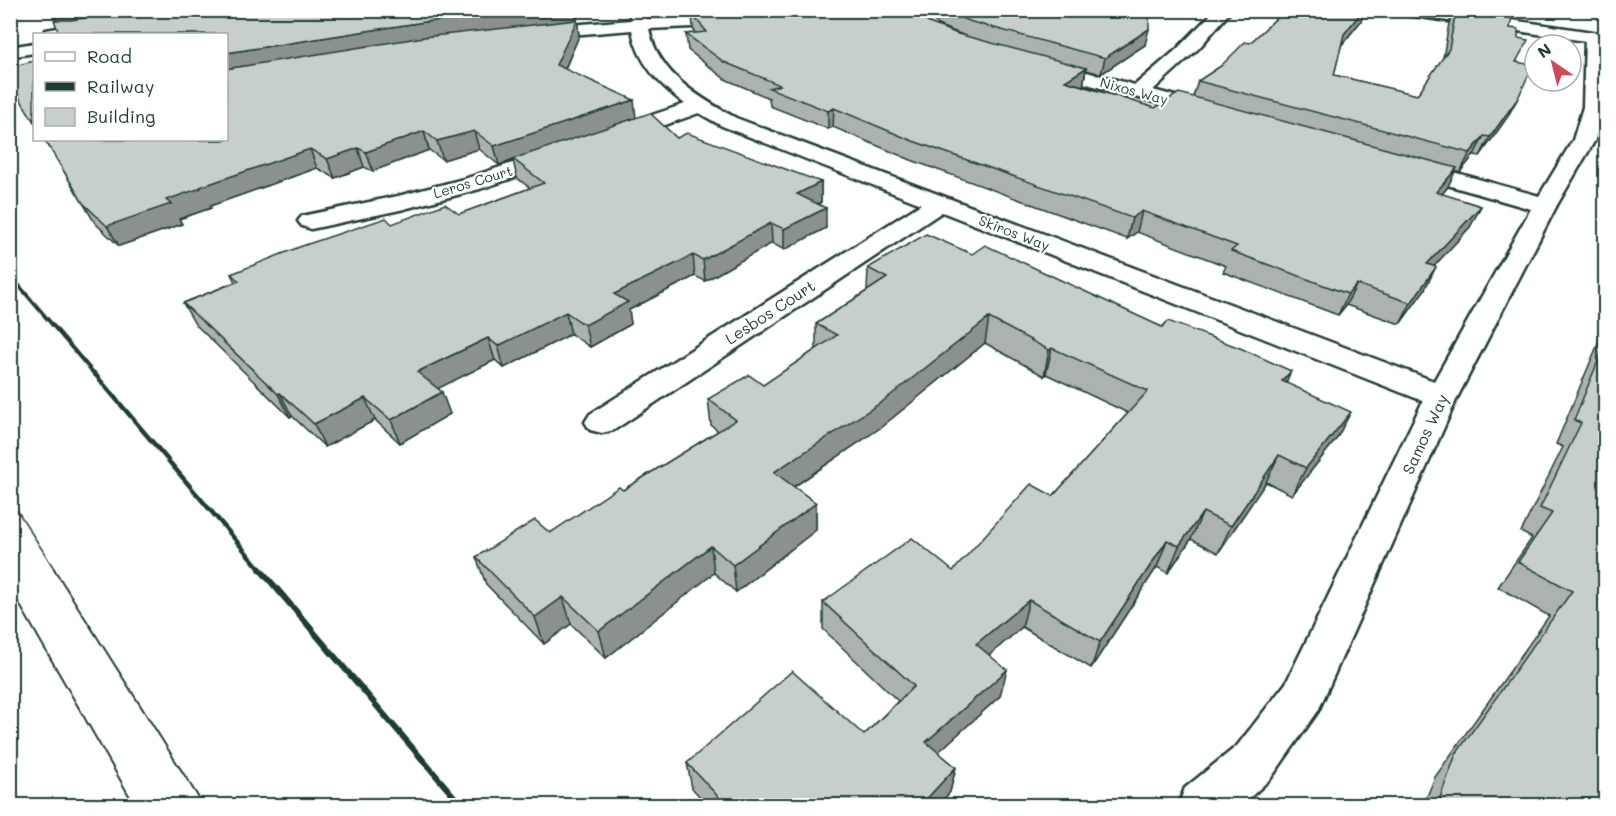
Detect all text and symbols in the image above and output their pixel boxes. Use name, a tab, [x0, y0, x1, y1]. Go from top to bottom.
legend	[33, 33, 228, 141]
north arrow	[1523, 33, 1583, 93]
text: N	[1533, 38, 1555, 62]
text: Road	[87, 44, 132, 68]
street label: Nixos Way	[1098, 72, 1170, 109]
text: Railway	[87, 74, 154, 98]
text: Building	[87, 104, 155, 128]
street label: Leros Court	[431, 160, 515, 203]
street label: Skiros Way	[976, 210, 1052, 255]
street label: Lesbos Court	[721, 275, 819, 349]
street label: Samos Way	[1397, 390, 1452, 477]

